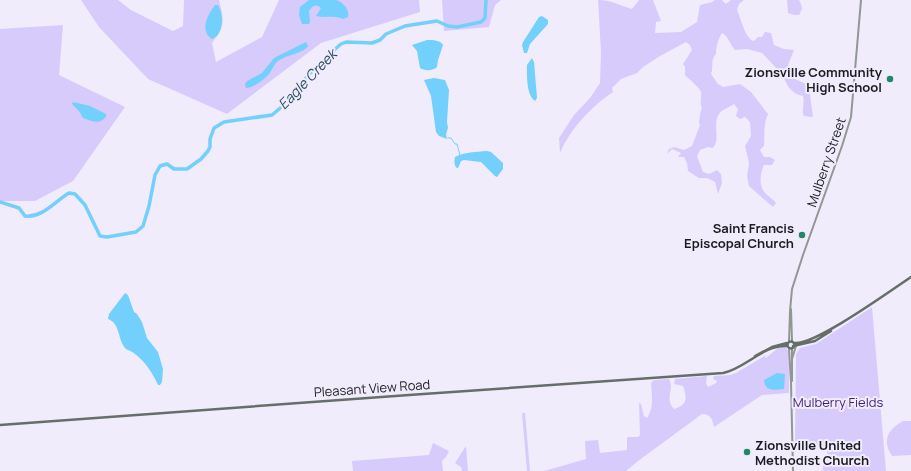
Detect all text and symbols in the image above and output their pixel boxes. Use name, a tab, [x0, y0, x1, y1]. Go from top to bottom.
water label: Eagle Creek	[274, 43, 342, 113]
place label: Zionsville Community High School	[745, 63, 883, 96]
marker: Zionsville Community High School	[885, 74, 895, 84]
street label: Mulberry Street	[802, 115, 850, 209]
place label: Saint Francis Episcopal Church	[684, 219, 794, 252]
marker: Saint Francis Episcopal Church	[797, 230, 807, 240]
street label: Pleasant View Road	[313, 375, 431, 401]
park label: Mulberry Fields	[793, 393, 883, 411]
place label: Zionsville United Methodist Church	[755, 436, 869, 469]
marker: Zionsville United Methodist Church	[742, 447, 752, 457]

